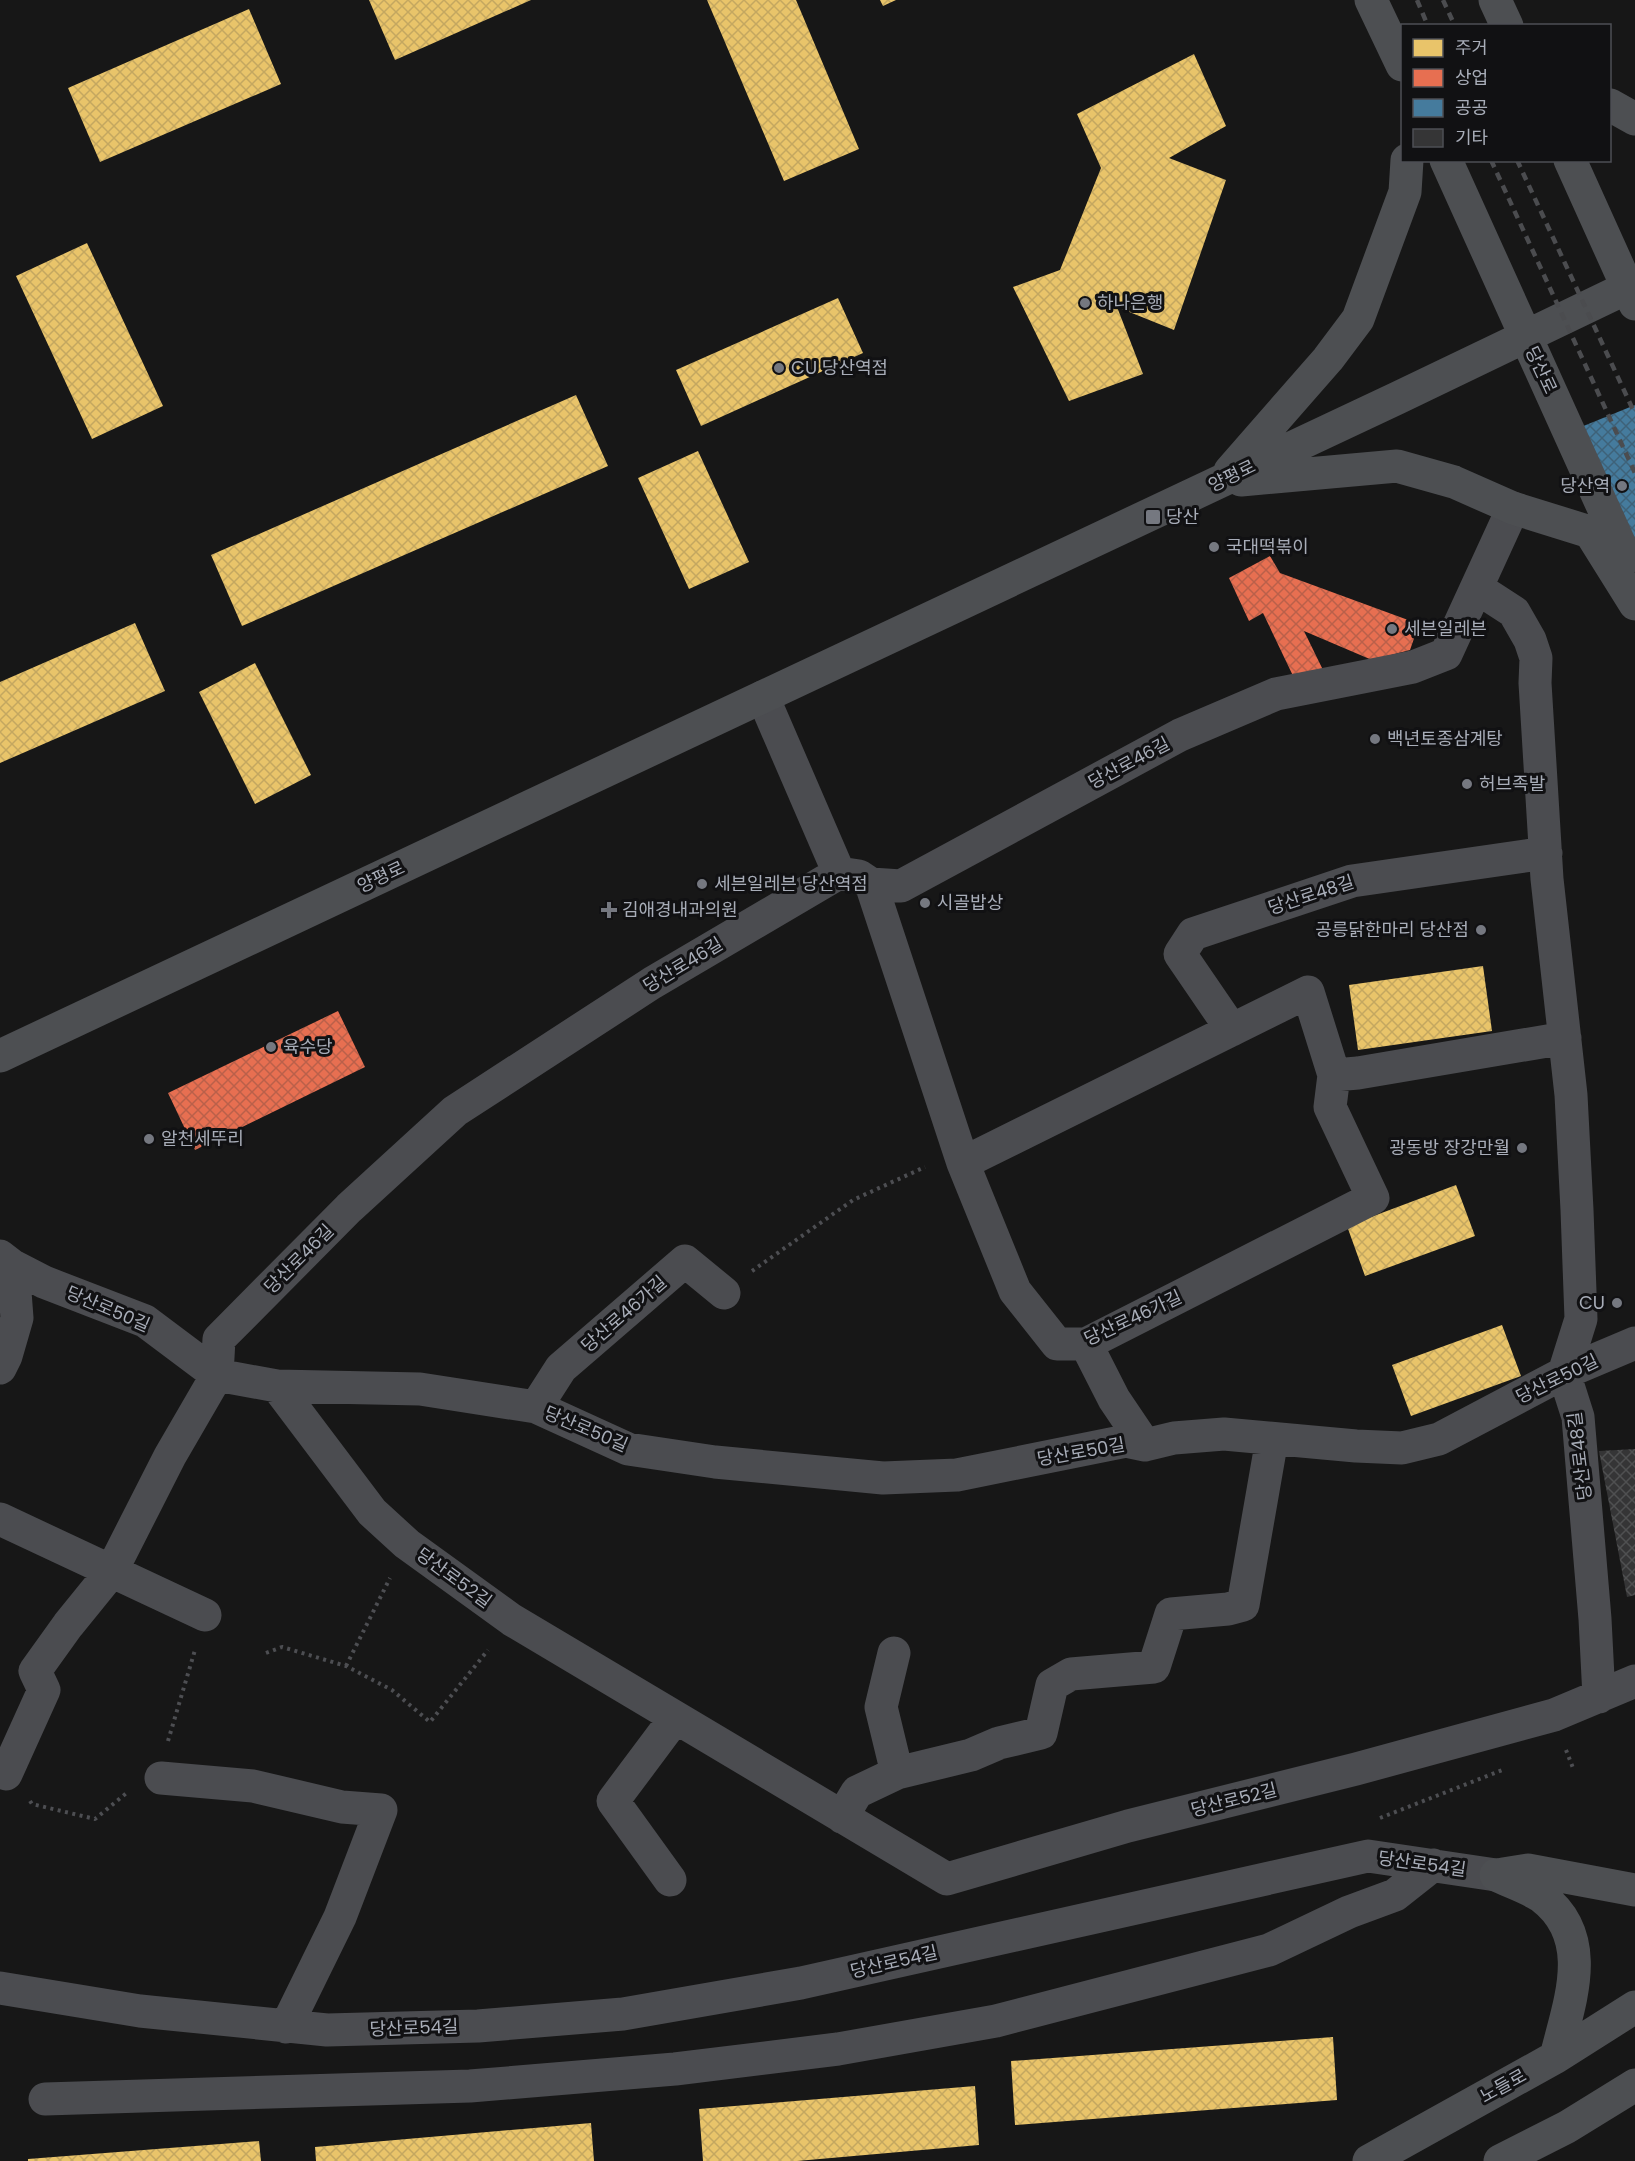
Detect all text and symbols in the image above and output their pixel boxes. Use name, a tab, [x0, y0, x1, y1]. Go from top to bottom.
legend	[1401, 24, 1611, 162]
text: 주거	[1455, 35, 1488, 60]
text: 상업	[1455, 65, 1488, 90]
text: 공공	[1455, 95, 1488, 120]
text: 기타	[1455, 125, 1489, 150]
place label: 하나은행	[1097, 290, 1163, 315]
marker: 하나은행	[1078, 296, 1092, 310]
street label: 당산로	[1520, 342, 1563, 398]
place label: CU 당산역점	[791, 355, 888, 380]
marker: CU 당산역점	[772, 361, 786, 375]
street label: 양평로	[1204, 453, 1260, 498]
place label: 당산역	[1560, 473, 1610, 498]
marker: 당산역	[1615, 479, 1629, 493]
place label: 당산	[1166, 504, 1199, 529]
marker: 당산	[1144, 508, 1162, 526]
place label: 국대떡볶이	[1226, 534, 1309, 559]
marker: 국대떡볶이	[1207, 540, 1221, 554]
place label: 세븐일레븐	[1404, 616, 1487, 641]
marker: 세븐일레븐	[1385, 622, 1399, 636]
place label: 백년토종삼계탕	[1387, 726, 1503, 751]
street label: 당산로46길	[1084, 731, 1174, 794]
marker: 백년토종삼계탕	[1368, 732, 1382, 746]
place label: 허브족발	[1479, 771, 1545, 796]
marker: 허브족발	[1460, 777, 1474, 791]
street label: 양평로	[353, 855, 409, 898]
street label: 당산로48길	[1265, 869, 1357, 920]
place label: 세븐일레븐 당산역점	[714, 871, 868, 896]
marker: 세븐일레븐 당산역점	[695, 877, 709, 891]
place label: 시골밥상	[937, 890, 1003, 915]
marker: 시골밥상	[918, 896, 932, 910]
place label: 김애경내과의원	[622, 897, 738, 922]
marker: 김애경내과의원	[600, 901, 618, 919]
place label: 공릉닭한마리 당산점	[1315, 917, 1469, 942]
marker: 공릉닭한마리 당산점	[1474, 923, 1488, 937]
street label: 당산로46길	[638, 931, 727, 998]
place label: 육수당	[283, 1034, 333, 1059]
marker: 육수당	[264, 1040, 278, 1054]
place label: 알천세뚜리	[161, 1126, 244, 1151]
marker: 알천세뚜리	[142, 1132, 156, 1146]
place label: 광동방 장강만월	[1389, 1135, 1510, 1160]
marker: 광동방 장강만월	[1515, 1141, 1529, 1155]
street label: 당산로46길	[258, 1218, 339, 1299]
street label: 당산로46가길	[576, 1270, 672, 1358]
street label: 당산로50길	[62, 1280, 154, 1337]
street label: 당산로46가길	[1080, 1284, 1186, 1351]
place label: CU	[1579, 1290, 1605, 1315]
marker: CU	[1610, 1296, 1624, 1310]
street label: 당산로50길	[1511, 1348, 1602, 1409]
street label: 당산로50길	[540, 1400, 632, 1457]
street label: 당산로48길	[1562, 1410, 1597, 1502]
street label: 당산로50길	[1035, 1431, 1127, 1472]
street label: 당산로52길	[411, 1542, 497, 1614]
street label: 당산로52길	[1188, 1777, 1280, 1822]
street label: 당산로54길	[1376, 1845, 1468, 1882]
street label: 당산로54길	[848, 1939, 940, 1984]
street label: 당산로54길	[369, 2013, 459, 2042]
street label: 노들로	[1475, 2063, 1531, 2109]

